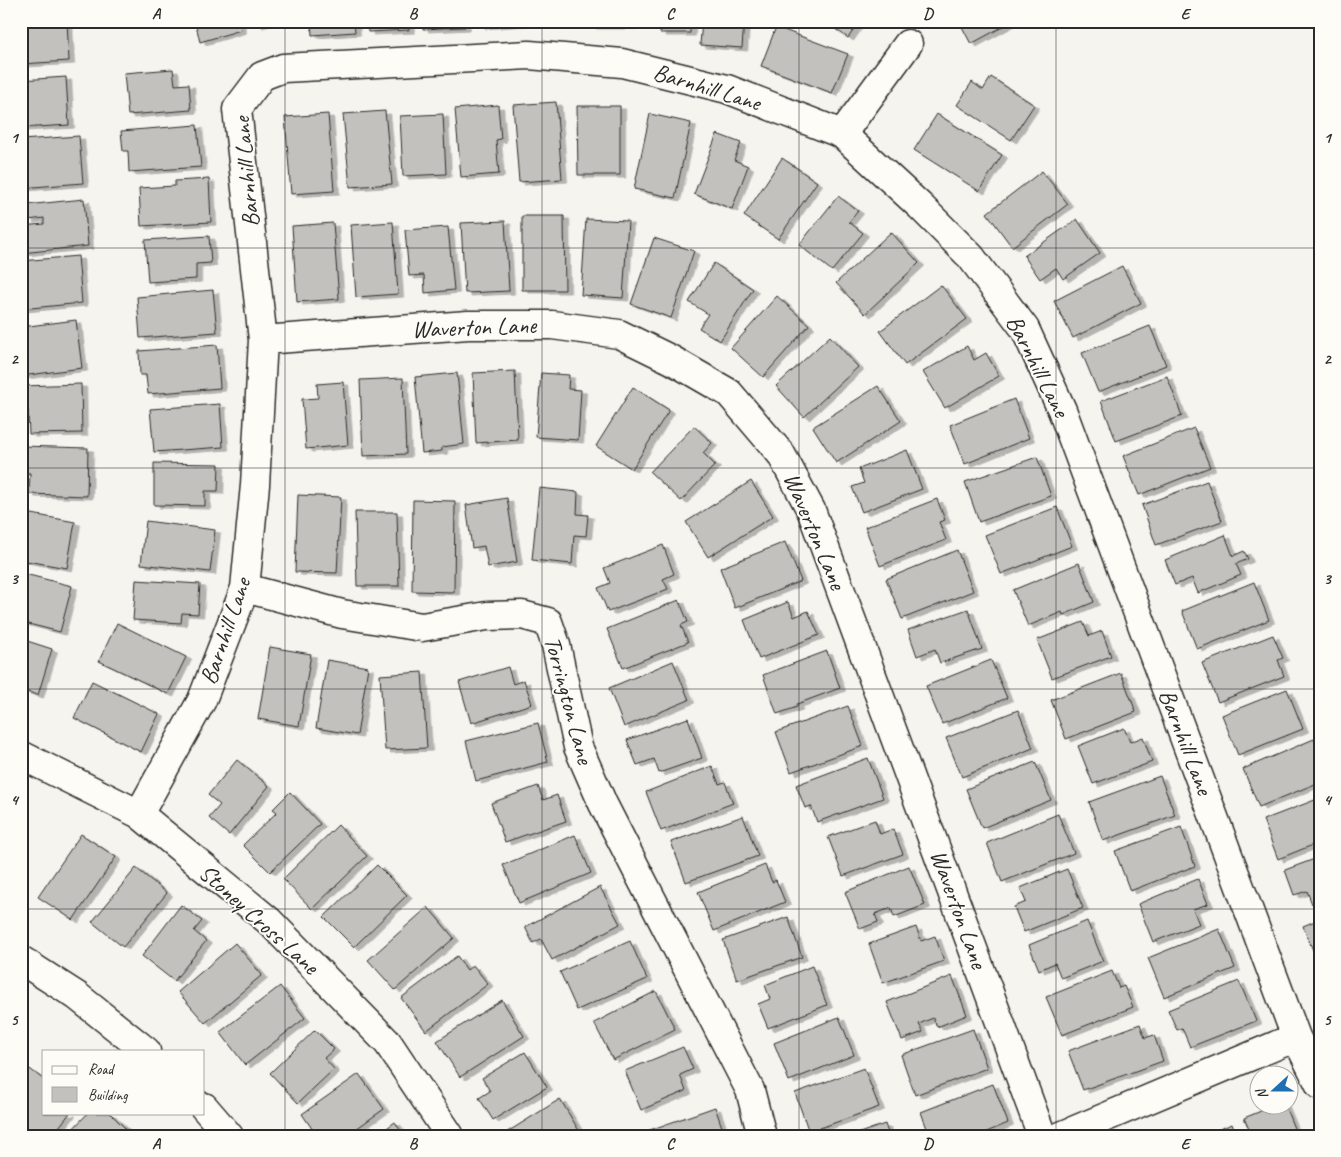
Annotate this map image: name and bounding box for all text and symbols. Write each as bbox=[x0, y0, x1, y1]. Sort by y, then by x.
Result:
text: A bbox=[152, 4, 162, 24]
text: B bbox=[409, 4, 419, 24]
text: C bbox=[666, 4, 676, 24]
text: D bbox=[923, 4, 934, 24]
text: E bbox=[1181, 4, 1192, 24]
street label: Barnhill Lane bbox=[650, 57, 766, 118]
street label: Barnhill Lane bbox=[226, 114, 266, 228]
text: 1 bbox=[10, 128, 19, 148]
text: 1 bbox=[1323, 128, 1332, 148]
street label: Waverton Lane bbox=[412, 310, 539, 344]
street label: Barnhill Lane bbox=[1000, 310, 1077, 424]
text: 2 bbox=[10, 349, 19, 369]
text: 2 bbox=[1323, 349, 1332, 369]
street label: Waverton Lane bbox=[777, 468, 854, 596]
text: 3 bbox=[10, 569, 19, 589]
text: 3 bbox=[1323, 569, 1332, 589]
street label: Barnhill Lane bbox=[193, 572, 258, 688]
street label: Torrington Lane bbox=[538, 633, 601, 769]
street label: Barnhill Lane bbox=[1152, 685, 1221, 801]
text: 4 bbox=[10, 790, 19, 810]
text: 4 bbox=[1323, 790, 1332, 810]
street label: Waverton Lane bbox=[924, 846, 995, 974]
street label: Stoney Cross Lane bbox=[193, 857, 327, 982]
text: 5 bbox=[11, 1010, 20, 1030]
text: 5 bbox=[1324, 1010, 1333, 1030]
legend bbox=[42, 1050, 205, 1114]
text: Road bbox=[88, 1060, 115, 1079]
north arrow bbox=[1248, 1064, 1298, 1114]
text: N bbox=[1252, 1085, 1272, 1102]
text: Building bbox=[88, 1086, 128, 1105]
text: A bbox=[152, 1134, 162, 1154]
text: B bbox=[409, 1134, 419, 1154]
text: C bbox=[666, 1134, 676, 1154]
text: D bbox=[923, 1134, 934, 1154]
text: E bbox=[1181, 1134, 1192, 1154]

